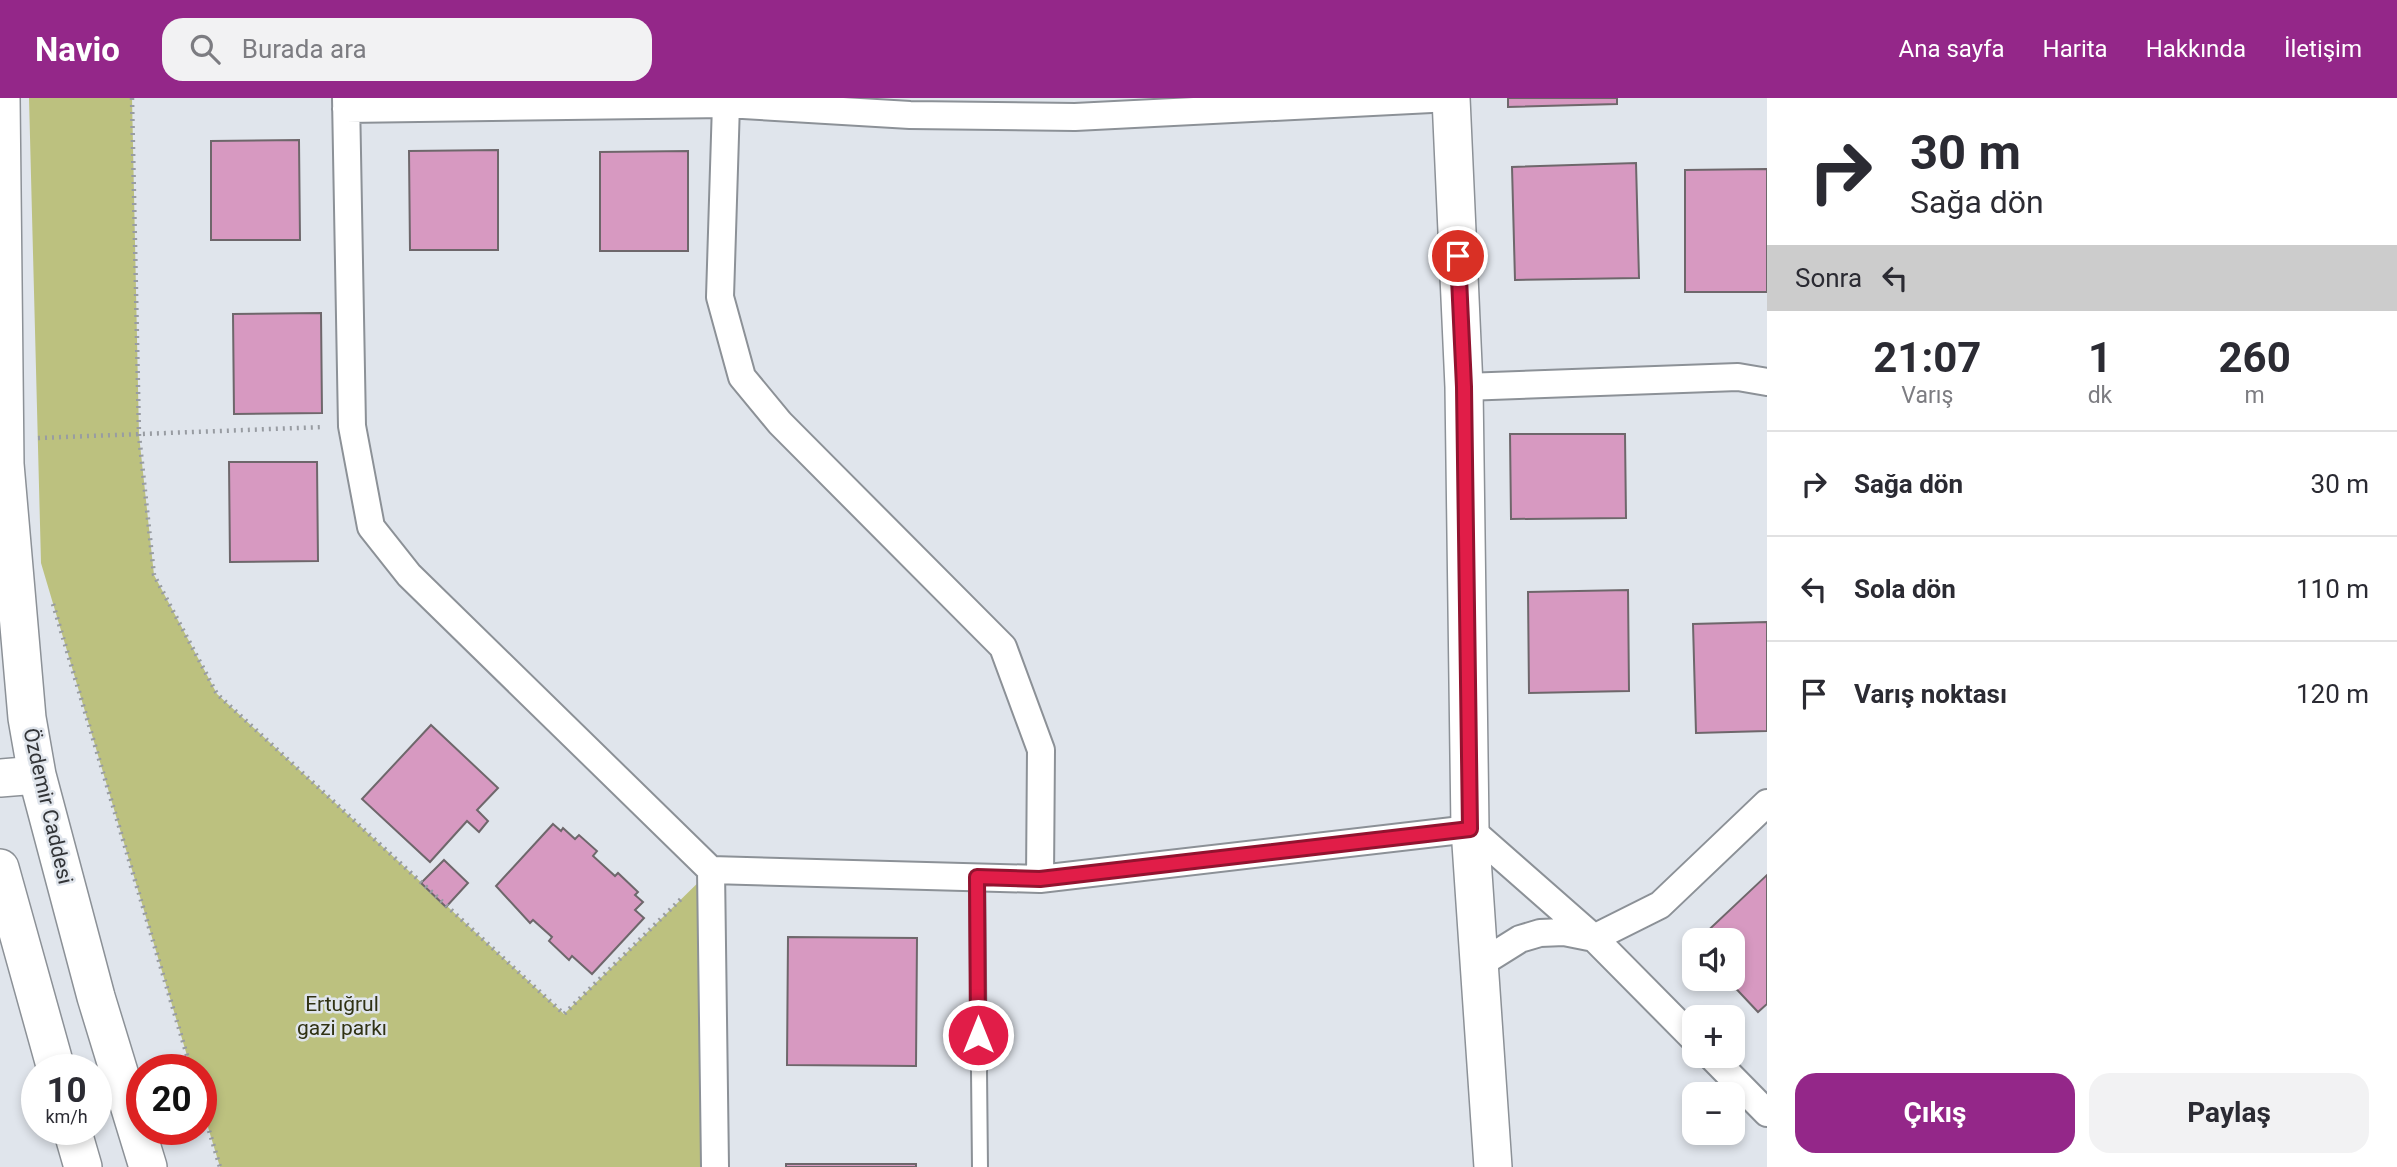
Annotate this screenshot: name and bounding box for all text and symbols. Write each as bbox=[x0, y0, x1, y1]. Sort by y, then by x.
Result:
search box bbox=[162, 18, 652, 81]
text: Navio bbox=[35, 30, 120, 69]
icon: search bbox=[186, 30, 224, 68]
text: Burada ara bbox=[242, 34, 367, 64]
text: Ana sayfa bbox=[1899, 35, 2005, 63]
text: Harita bbox=[2043, 35, 2108, 63]
text: Hakkında bbox=[2146, 35, 2246, 63]
text: İletişim bbox=[2284, 35, 2362, 63]
text: 30 m bbox=[1910, 124, 2021, 181]
icon: right bbox=[1795, 126, 1886, 217]
text: Sağa dön bbox=[1910, 183, 2044, 221]
pin bbox=[1428, 226, 1488, 286]
icon: arrive bbox=[1439, 237, 1477, 275]
icon: left bbox=[1876, 259, 1914, 297]
text: Sonra bbox=[1795, 263, 1862, 293]
text: 21:07 bbox=[1873, 333, 1981, 382]
text: 1 bbox=[2088, 333, 2112, 382]
text: 260 bbox=[2218, 333, 2291, 382]
text: Varış bbox=[1901, 382, 1953, 409]
text: dk bbox=[2088, 382, 2112, 409]
text: m bbox=[2245, 382, 2265, 409]
icon: right bbox=[1795, 465, 1833, 503]
text: Sağa dön bbox=[1854, 469, 1963, 499]
text: 30 m bbox=[2311, 469, 2369, 499]
icon: left bbox=[1795, 570, 1833, 608]
text: Sola dön bbox=[1854, 574, 1956, 604]
text: 110 m bbox=[2296, 574, 2369, 604]
icon: arrive bbox=[1795, 675, 1833, 713]
text: Varış noktası bbox=[1854, 679, 2007, 709]
text: 120 m bbox=[2296, 679, 2369, 709]
street label: Özdemir Caddesi bbox=[18, 726, 78, 886]
map controls bbox=[1682, 928, 1745, 1145]
button: sound bbox=[1682, 928, 1745, 991]
park label: Ertuğrul gazi parkı bbox=[297, 992, 387, 1040]
position arrow bbox=[941, 998, 1015, 1072]
button: + bbox=[1682, 1005, 1745, 1068]
speed limit sign: 20 bbox=[126, 1054, 217, 1145]
text: 10 bbox=[46, 1070, 87, 1111]
button: Çıkış bbox=[1795, 1073, 2075, 1153]
button: Paylaş bbox=[2089, 1073, 2369, 1153]
button: − bbox=[1682, 1082, 1745, 1145]
text: km/h bbox=[45, 1106, 88, 1127]

